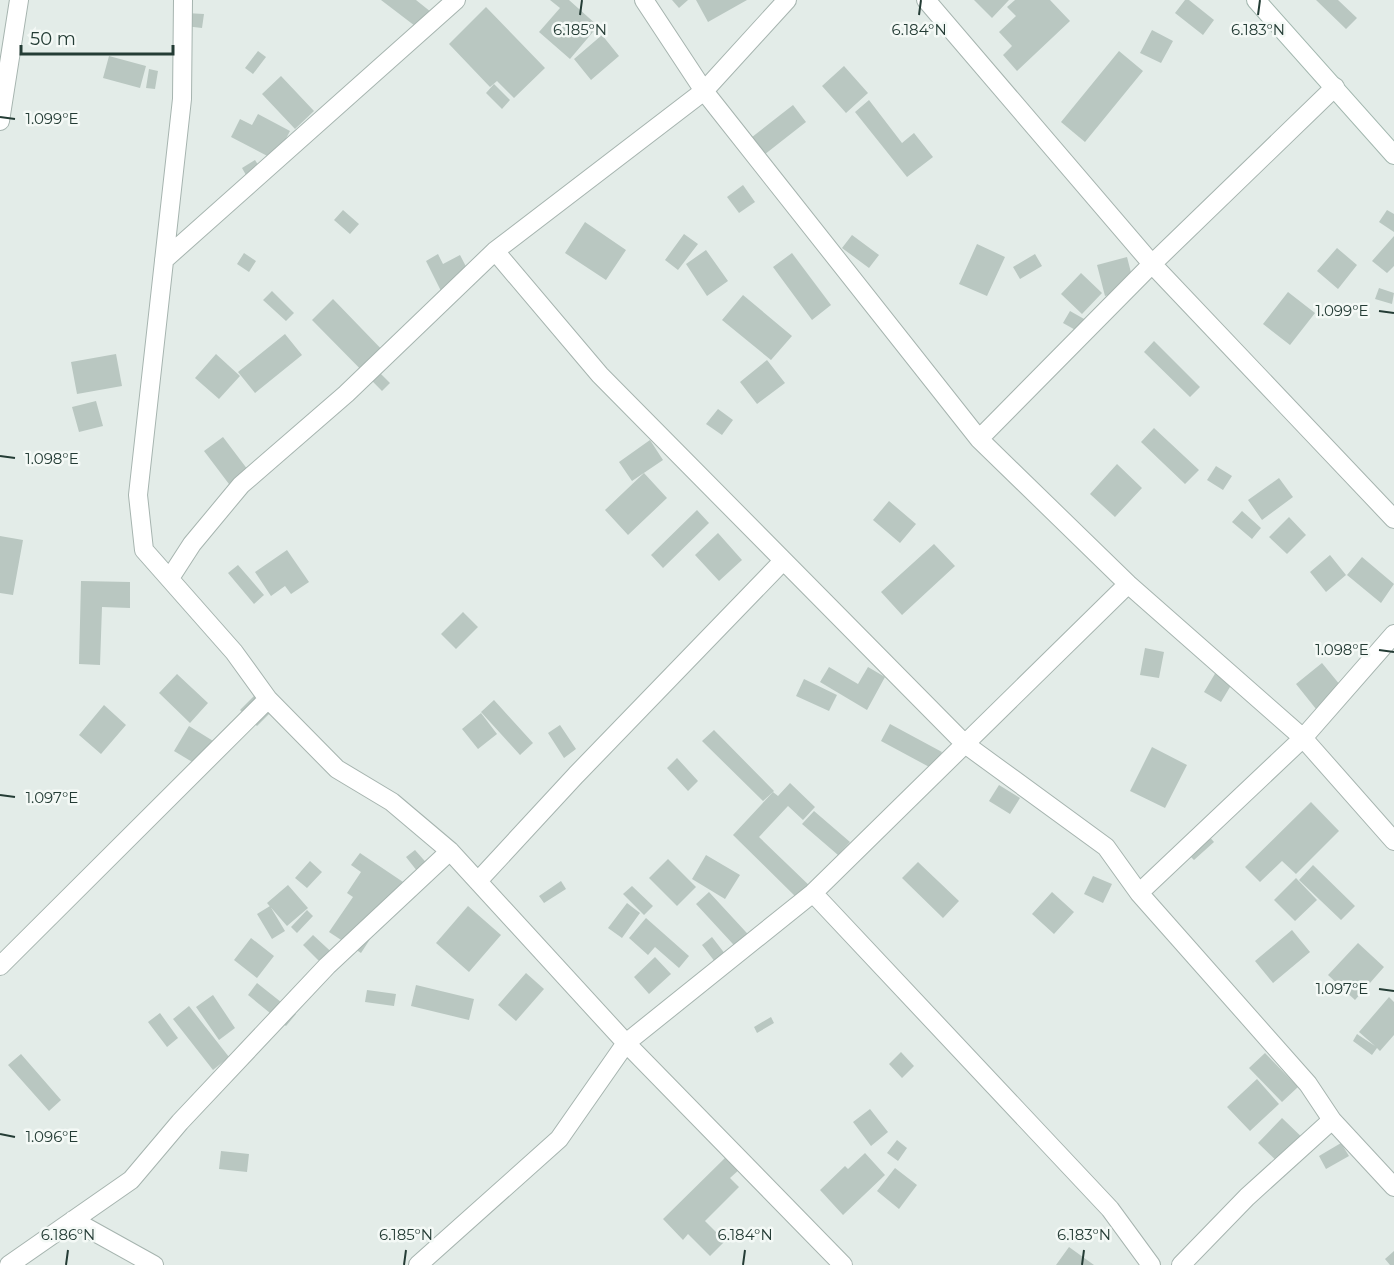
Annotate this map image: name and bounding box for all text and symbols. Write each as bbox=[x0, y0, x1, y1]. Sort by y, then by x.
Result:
scale bar bbox=[21, 18, 172, 56]
text: 6.185°N bbox=[553, 20, 607, 39]
text: 6.184°N bbox=[891, 20, 947, 39]
text: 6.183°N bbox=[1231, 20, 1285, 39]
text: 50 m bbox=[30, 28, 76, 50]
text: 1.099°E bbox=[26, 109, 78, 128]
text: 1.099°E bbox=[1316, 301, 1368, 320]
text: 1.098°E bbox=[25, 449, 79, 468]
text: 1.098°E bbox=[1315, 640, 1369, 659]
text: 1.097°E bbox=[26, 788, 78, 807]
text: 1.097°E bbox=[1316, 979, 1368, 998]
text: 1.096°E bbox=[26, 1127, 78, 1146]
text: 6.186°N bbox=[41, 1225, 95, 1244]
text: 6.185°N bbox=[379, 1225, 433, 1244]
text: 6.184°N bbox=[717, 1225, 773, 1244]
text: 6.183°N bbox=[1057, 1225, 1111, 1244]

